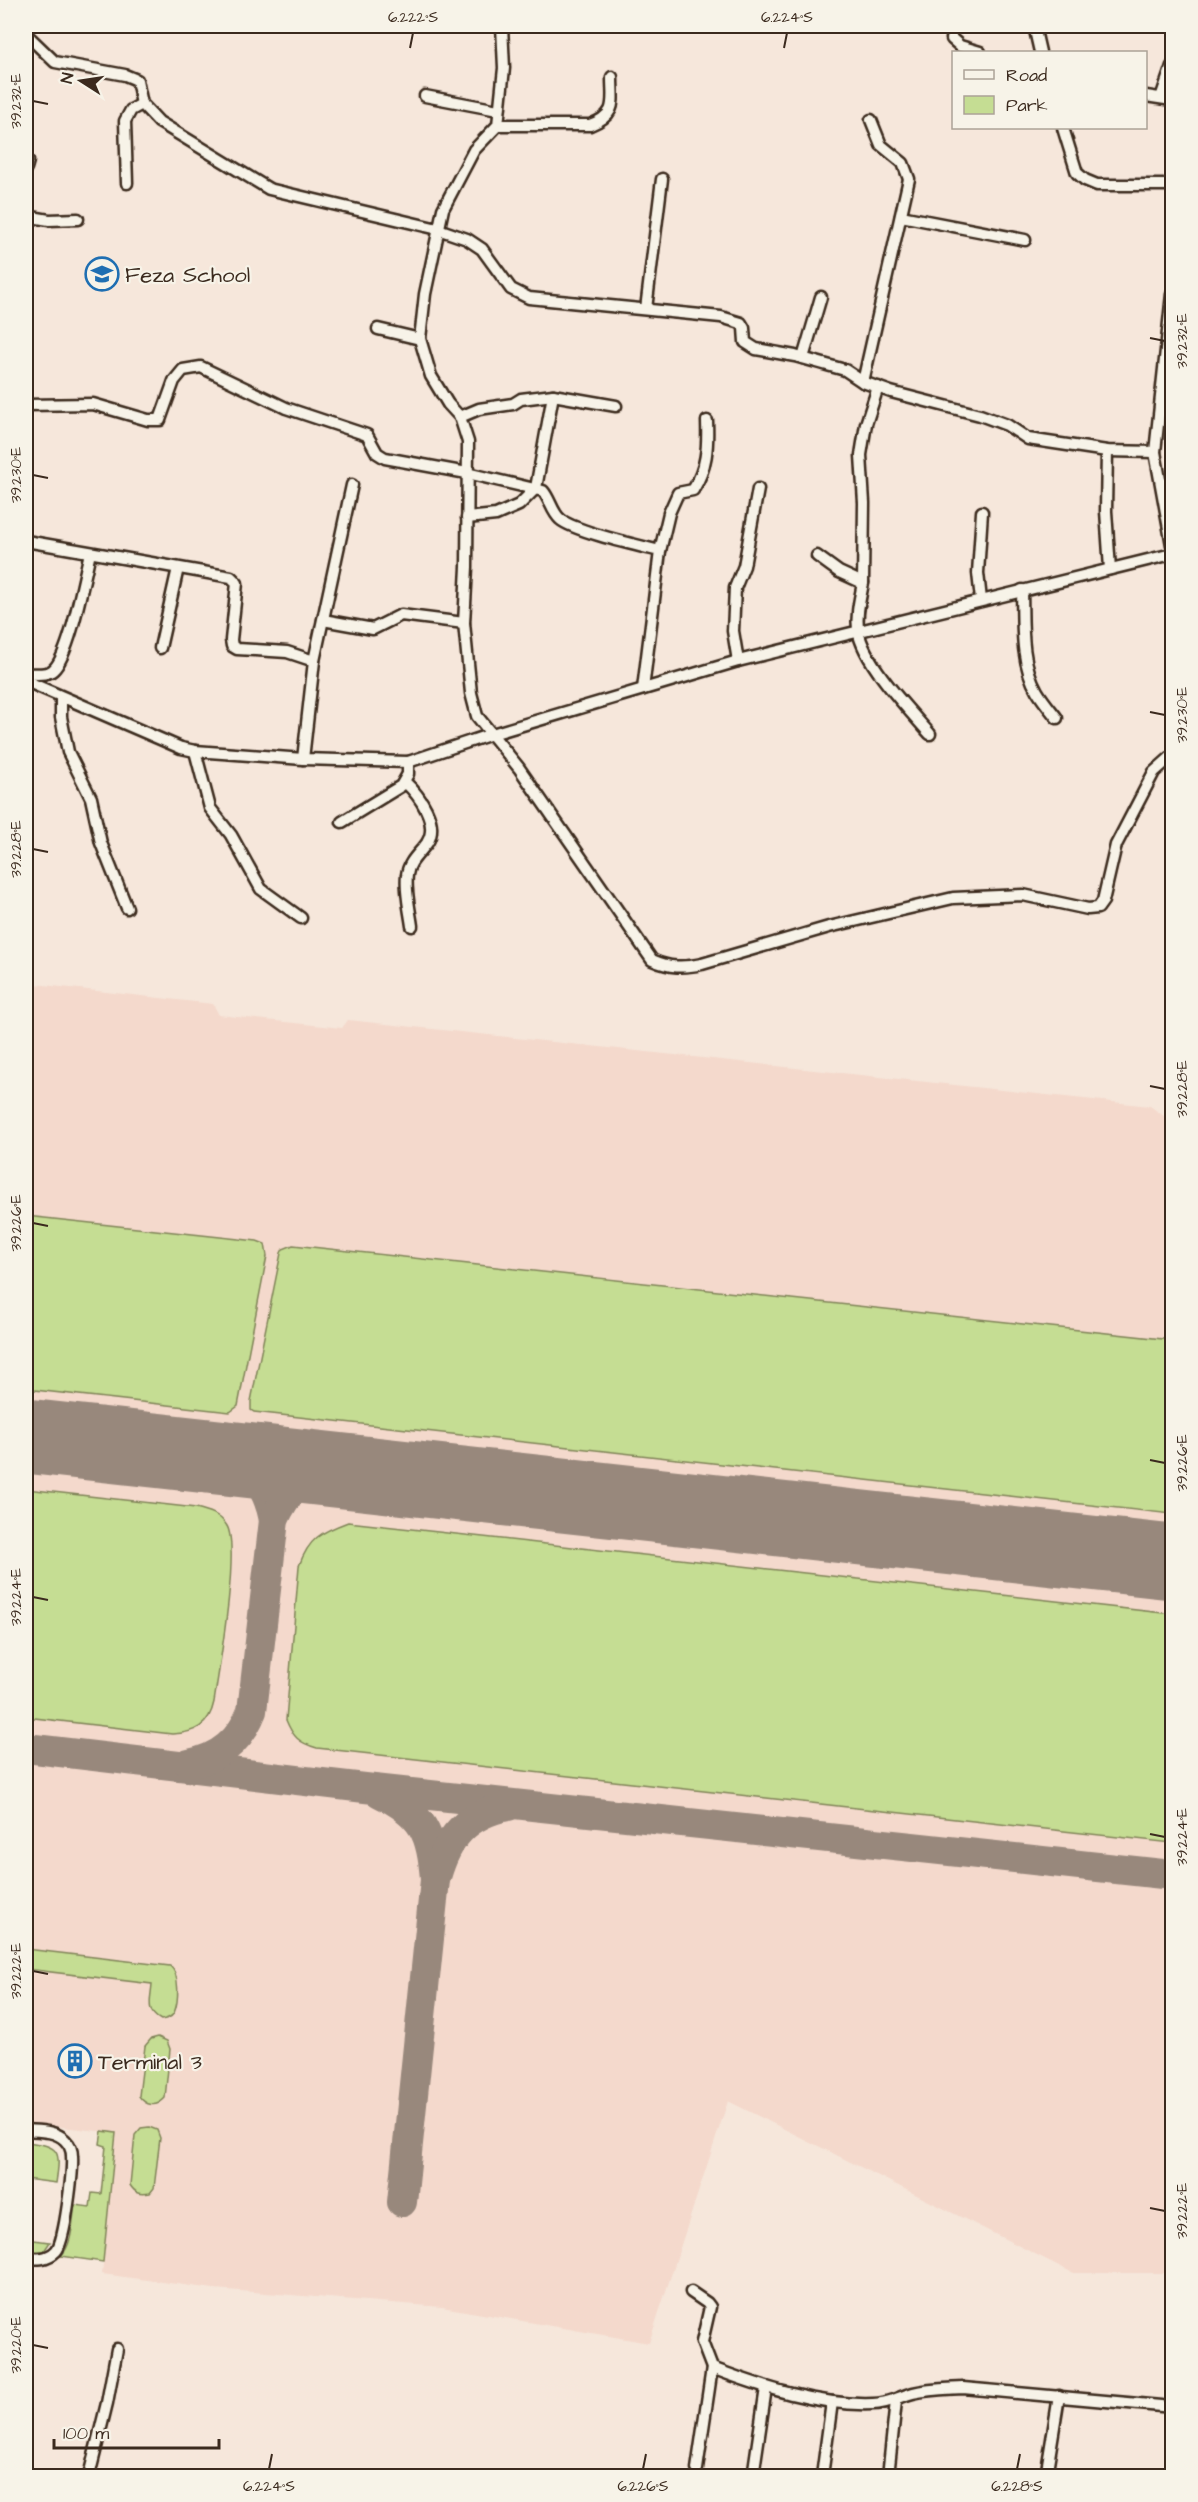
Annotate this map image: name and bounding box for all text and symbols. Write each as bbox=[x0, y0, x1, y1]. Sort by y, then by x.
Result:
text: 6.222°S bbox=[388, 7, 438, 28]
text: 6.224°S bbox=[761, 7, 813, 28]
north arrow bbox=[51, 51, 111, 111]
legend bbox=[952, 51, 1147, 129]
text: Road bbox=[1006, 63, 1047, 88]
text: N bbox=[56, 71, 79, 85]
text: 39.232°E bbox=[6, 73, 27, 129]
text: Park bbox=[1006, 93, 1048, 118]
school or university icon: Feza School bbox=[84, 256, 120, 292]
place label: Feza School bbox=[125, 260, 250, 291]
text: 39.232°E bbox=[1172, 313, 1193, 369]
text: 39.230°E bbox=[6, 447, 27, 503]
text: 39.230°E bbox=[1172, 687, 1193, 743]
text: 39.228°E bbox=[6, 820, 27, 878]
text: 39.228°E bbox=[1172, 1060, 1193, 1118]
text: 39.226°E bbox=[6, 1194, 27, 1252]
text: 39.226°E bbox=[1172, 1434, 1193, 1492]
text: 39.224°E bbox=[6, 1568, 27, 1626]
text: 39.224°E bbox=[1172, 1808, 1193, 1866]
text: 39.222°E bbox=[6, 1943, 27, 1999]
building icon: Terminal 3 bbox=[57, 2043, 93, 2079]
place label: Terminal 3 bbox=[98, 2047, 202, 2078]
text: 39.222°E bbox=[1172, 2183, 1193, 2239]
text: 39.220°E bbox=[6, 2316, 27, 2374]
scale bar bbox=[54, 2412, 219, 2450]
text: 100 m bbox=[63, 2421, 109, 2446]
text: 6.224°S bbox=[243, 2476, 295, 2497]
text: 6.226°S bbox=[617, 2476, 669, 2497]
text: 6.228°S bbox=[991, 2476, 1043, 2497]

